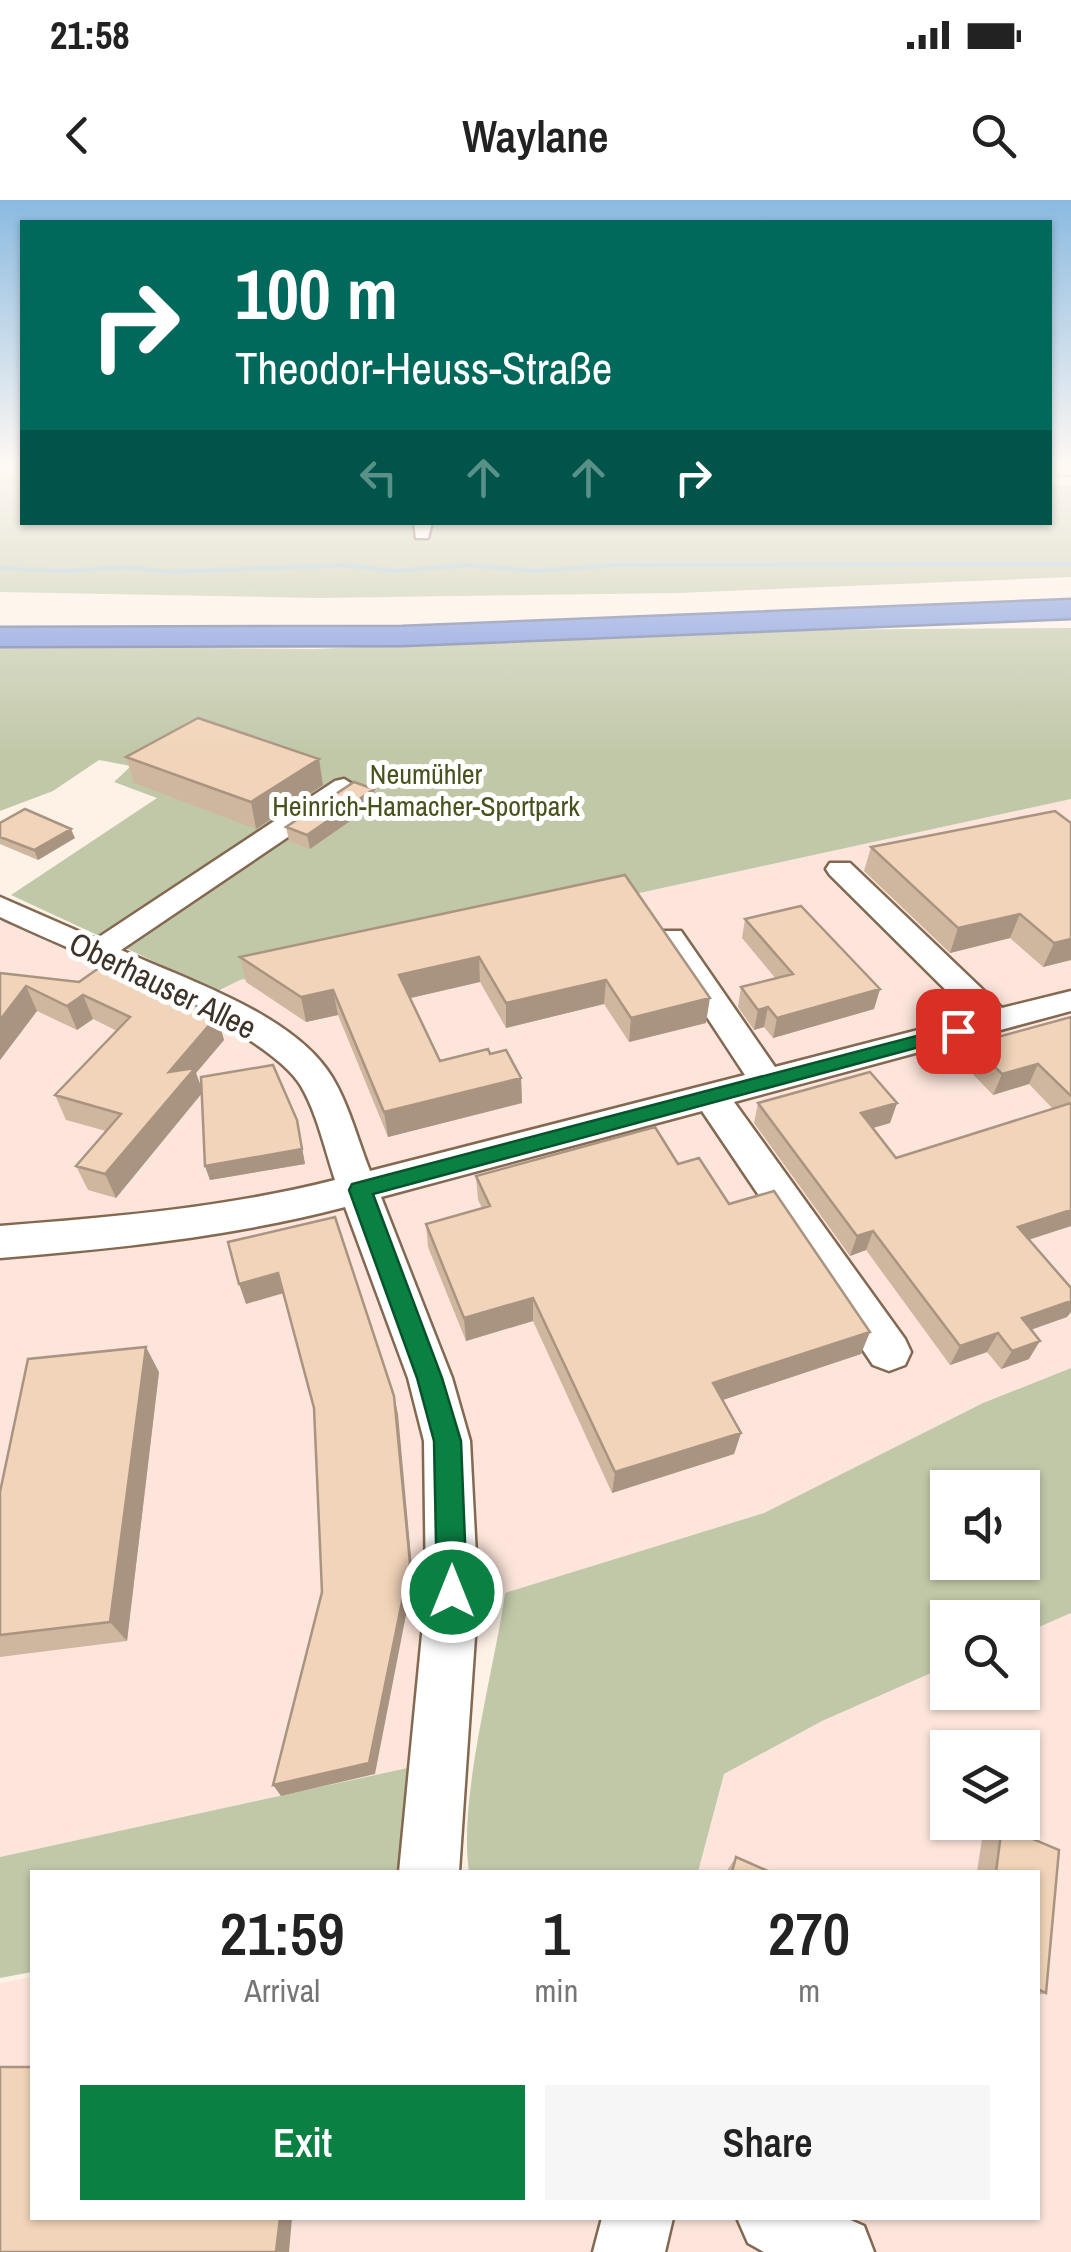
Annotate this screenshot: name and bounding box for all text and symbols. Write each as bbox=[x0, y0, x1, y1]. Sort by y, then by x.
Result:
text: 21:58 bbox=[50, 10, 130, 61]
text: Waylane bbox=[462, 105, 609, 166]
icon: back bbox=[50, 108, 105, 163]
icon: search bbox=[966, 108, 1021, 163]
text: 100 m bbox=[235, 247, 398, 341]
icon: right bbox=[70, 260, 200, 390]
text: Theodor-Heuss-Straße bbox=[235, 337, 612, 398]
icon: left bbox=[351, 450, 406, 505]
icon: ahead bbox=[456, 450, 511, 505]
icon: ahead bbox=[561, 450, 616, 505]
icon: right bbox=[666, 450, 721, 505]
park label: Neumühler Heinrich-Hamacher-Sportpark bbox=[272, 755, 580, 825]
street label: Oberhauser Allee bbox=[62, 921, 264, 1049]
pin bbox=[916, 989, 1001, 1074]
icon: arrive bbox=[931, 1004, 986, 1059]
map controls bbox=[930, 1470, 1040, 1840]
button: sound bbox=[930, 1470, 1040, 1580]
position arrow bbox=[400, 1540, 504, 1644]
button: search bbox=[930, 1600, 1040, 1710]
button: layers bbox=[930, 1730, 1040, 1840]
text: 21:59 bbox=[220, 1893, 345, 1974]
text: 1 bbox=[543, 1893, 570, 1974]
text: 270 bbox=[768, 1893, 850, 1974]
text: Arrival bbox=[244, 1969, 320, 2012]
text: min bbox=[535, 1969, 578, 2012]
text: m bbox=[798, 1969, 820, 2012]
button: Exit bbox=[80, 2085, 525, 2200]
button: Share bbox=[545, 2085, 990, 2200]

